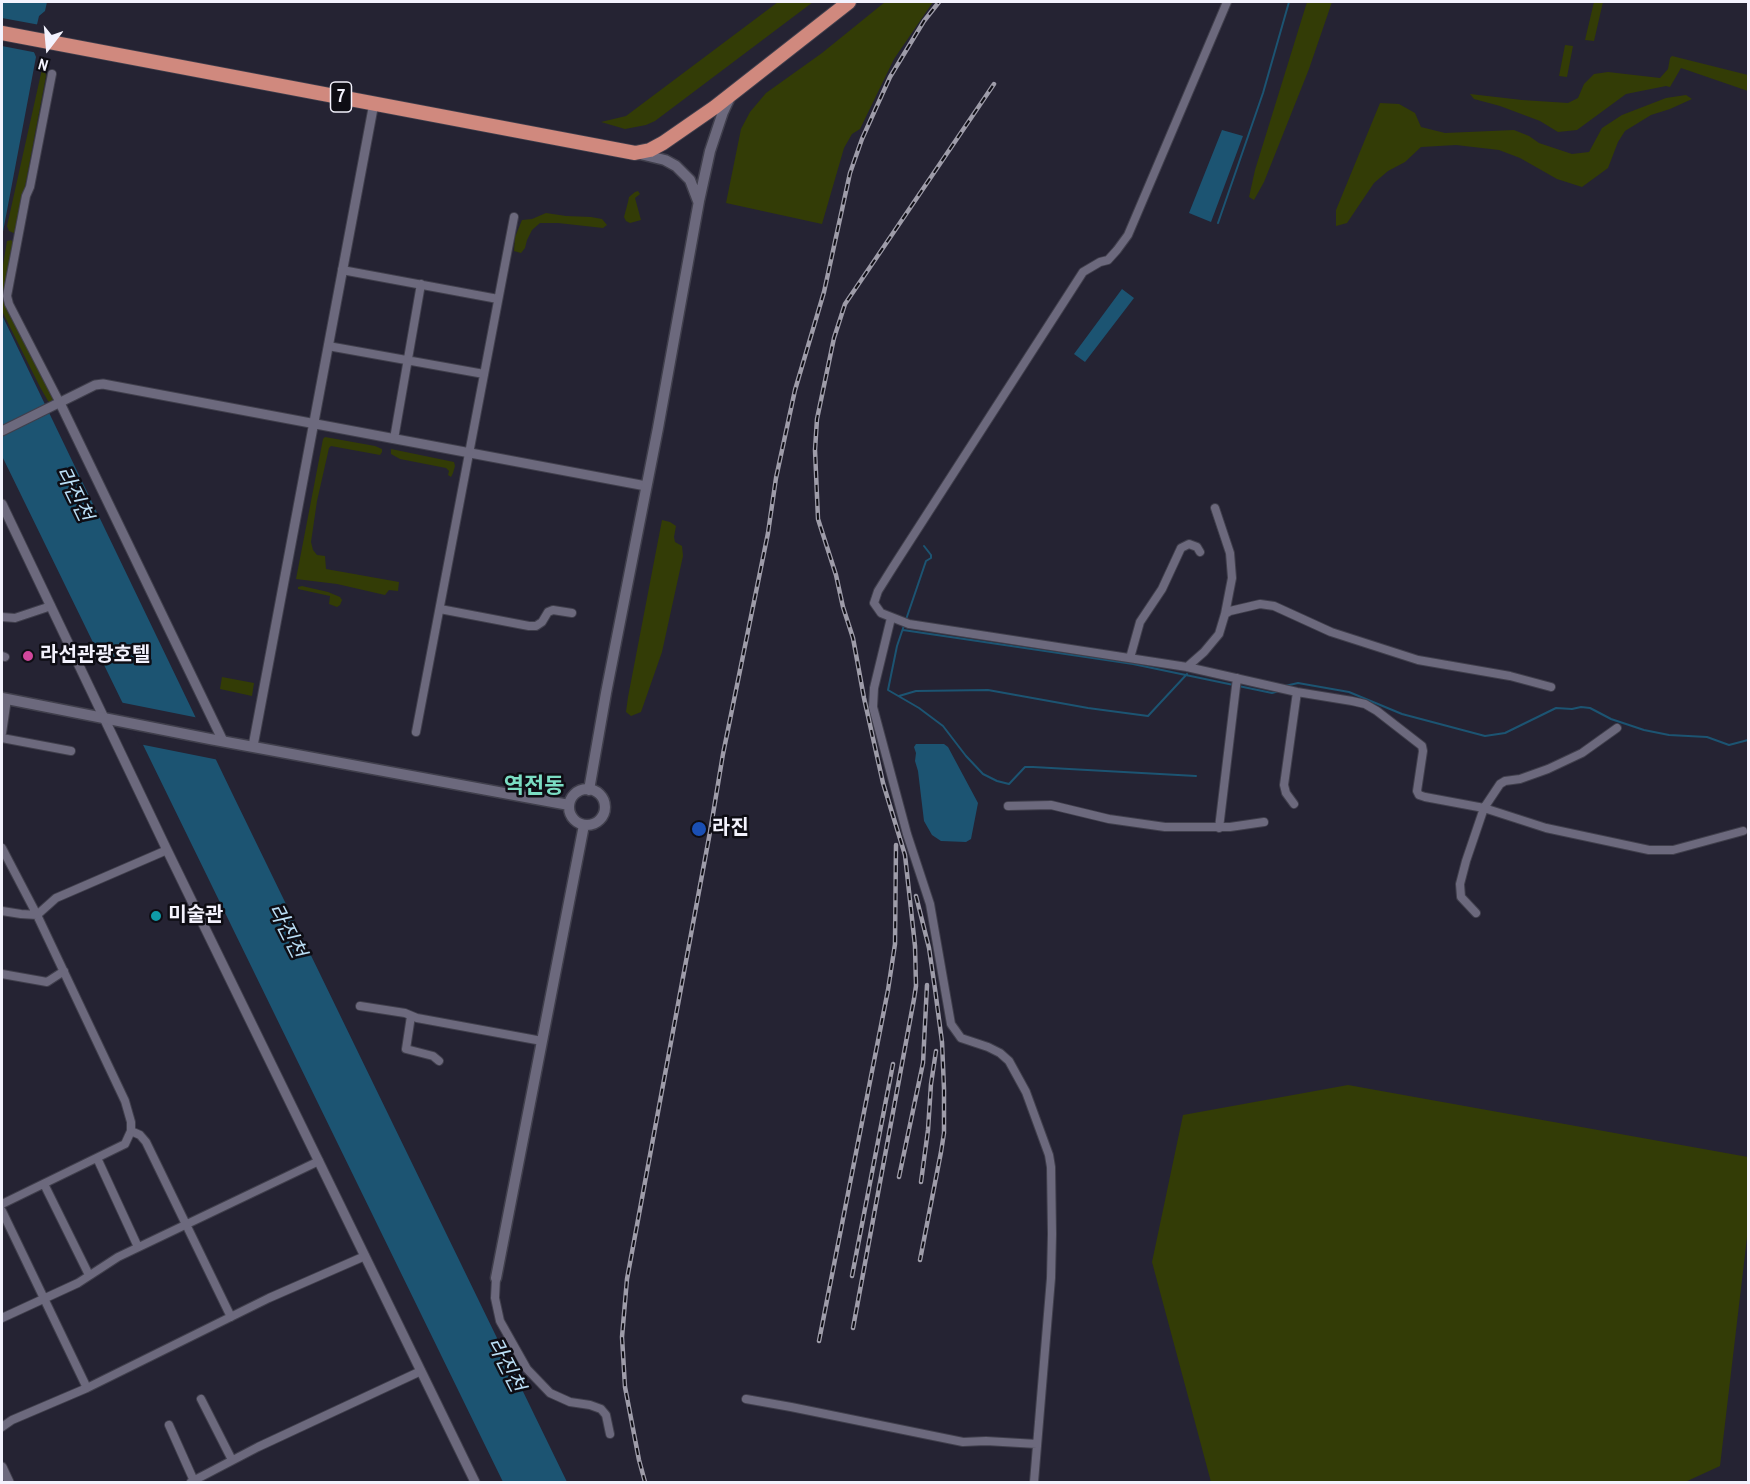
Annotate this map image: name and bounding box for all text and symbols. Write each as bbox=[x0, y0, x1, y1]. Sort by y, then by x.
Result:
north arrow bbox=[18, 18, 78, 78]
text: N bbox=[35, 53, 51, 77]
road number: 7 bbox=[330, 82, 352, 112]
water label: 라진천 bbox=[49, 462, 97, 526]
place label: 라선관광호텔 bbox=[40, 644, 150, 668]
marker: 라선관광호텔 bbox=[21, 649, 35, 663]
district label: 역전동 bbox=[504, 774, 564, 800]
place label: 라진 bbox=[712, 817, 749, 841]
marker: 라진 bbox=[690, 820, 708, 838]
water label: 라진천 bbox=[262, 899, 310, 963]
place label: 미술관 bbox=[168, 904, 223, 928]
marker: 미술관 bbox=[149, 909, 163, 923]
water label: 라진천 bbox=[481, 1333, 529, 1397]

